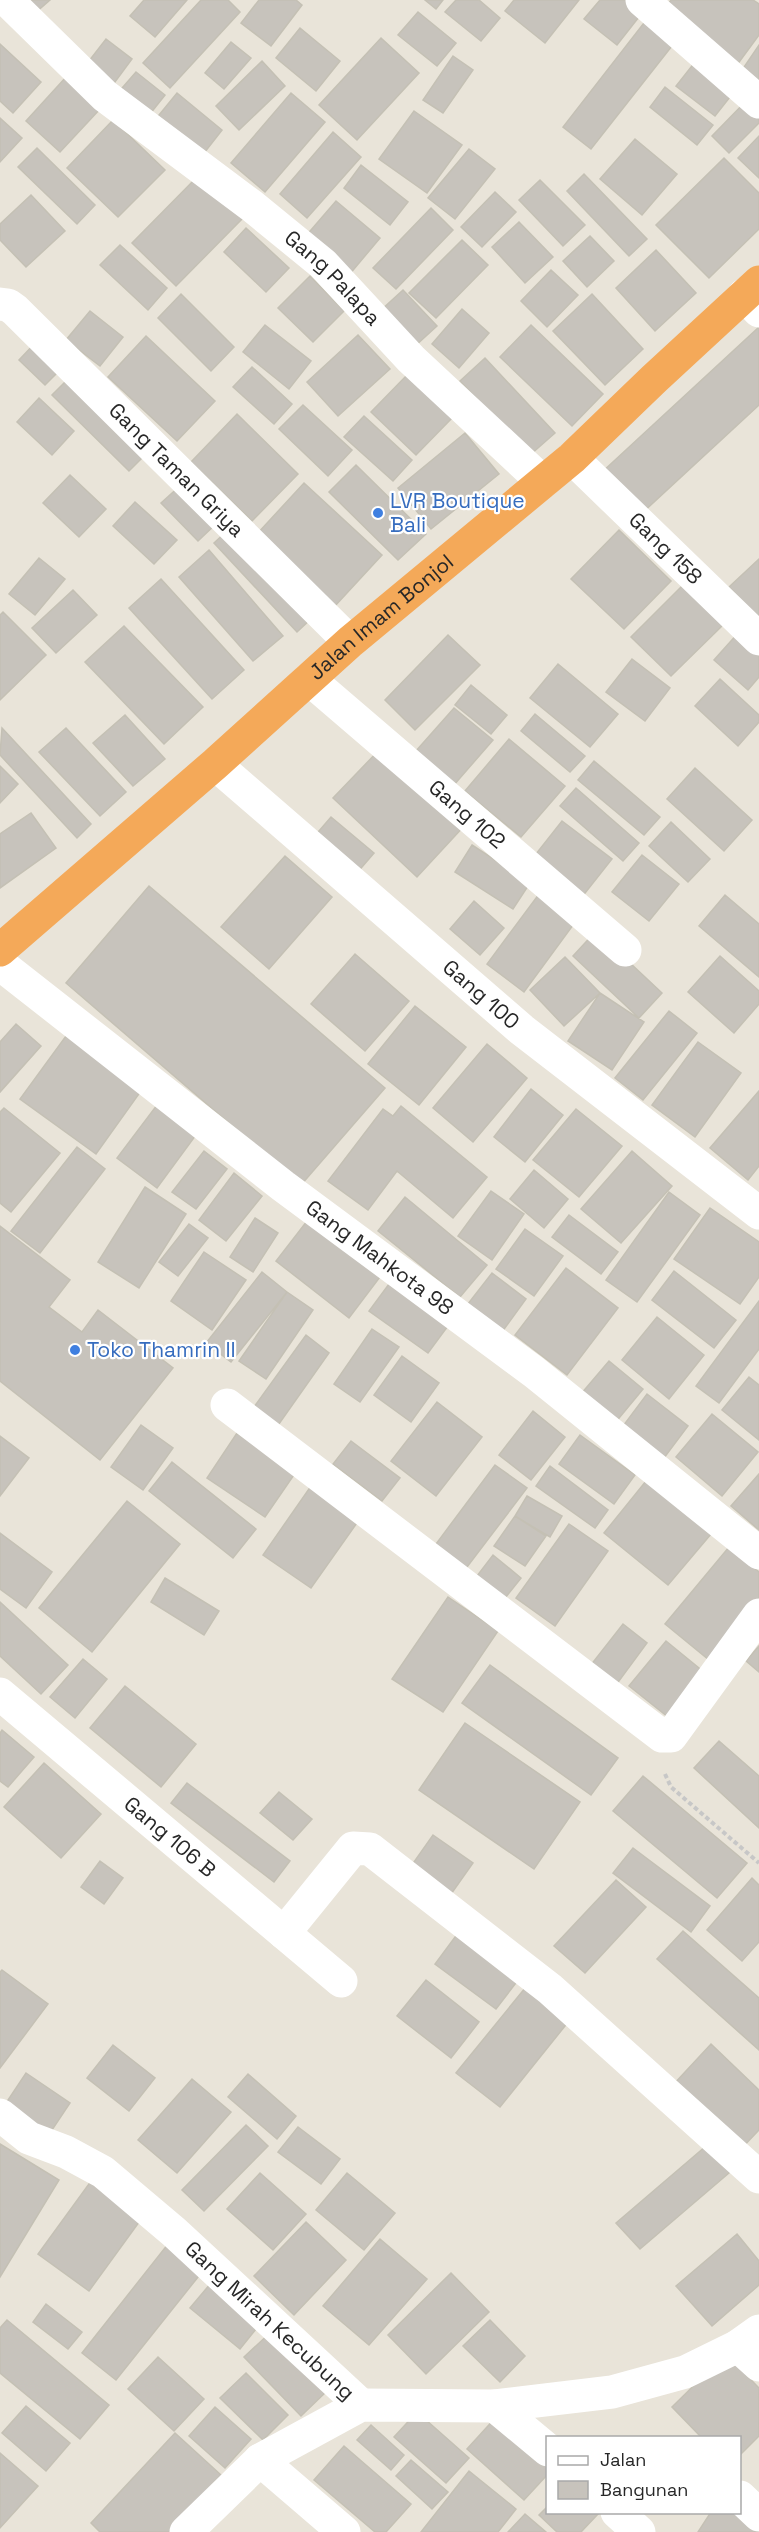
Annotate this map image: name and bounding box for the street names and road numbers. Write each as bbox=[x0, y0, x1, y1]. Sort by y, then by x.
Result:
street label: Gang Palapa bbox=[279, 224, 387, 331]
street label: Gang Taman Griya bbox=[103, 397, 250, 543]
street label: Gang 158 bbox=[623, 506, 708, 590]
street label: Jalan Imam Bonjol bbox=[303, 548, 459, 686]
street label: Gang 102 bbox=[423, 774, 511, 854]
street label: Gang 100 bbox=[437, 953, 526, 1035]
street label: Gang Mahkota 98 bbox=[301, 1194, 459, 1321]
street label: Gang 106 B bbox=[119, 1790, 222, 1883]
street label: Gang Mirah Kecubung bbox=[179, 2235, 361, 2405]

